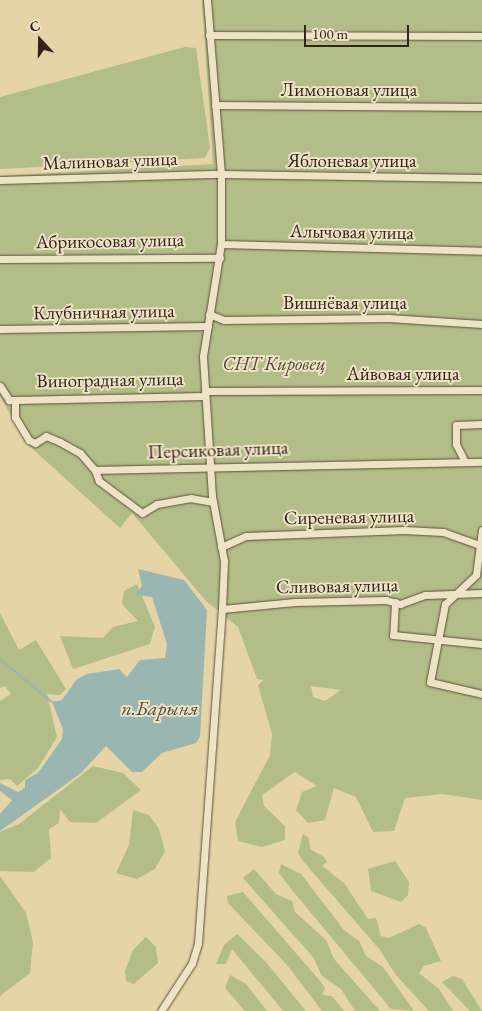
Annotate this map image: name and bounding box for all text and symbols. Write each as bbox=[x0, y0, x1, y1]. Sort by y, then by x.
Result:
north arrow bbox=[15, 15, 65, 65]
scale bar bbox=[307, 15, 412, 47]
text: С bbox=[27, 16, 42, 36]
text: 100 m bbox=[312, 24, 348, 43]
street label: Лимоновая улица bbox=[281, 79, 417, 101]
street label: Малиновая улица bbox=[42, 147, 178, 175]
street label: Яблоневая улица bbox=[287, 150, 417, 172]
street label: Алычовая улица bbox=[290, 220, 414, 244]
street label: Абрикосовая улица bbox=[35, 228, 185, 254]
street label: Вишнёвая улица bbox=[283, 292, 407, 314]
street label: Клубничная улица bbox=[33, 299, 175, 325]
park label: СНТ Кировец bbox=[222, 353, 326, 375]
street label: Айвовая улица bbox=[347, 363, 459, 385]
street label: Виноградная улица bbox=[36, 367, 184, 393]
street label: Персиковая улица bbox=[147, 436, 289, 464]
street label: Сиреневая улица bbox=[284, 504, 414, 530]
street label: Сливовая улица bbox=[276, 574, 398, 598]
water label: п.Барыня bbox=[121, 696, 199, 720]

